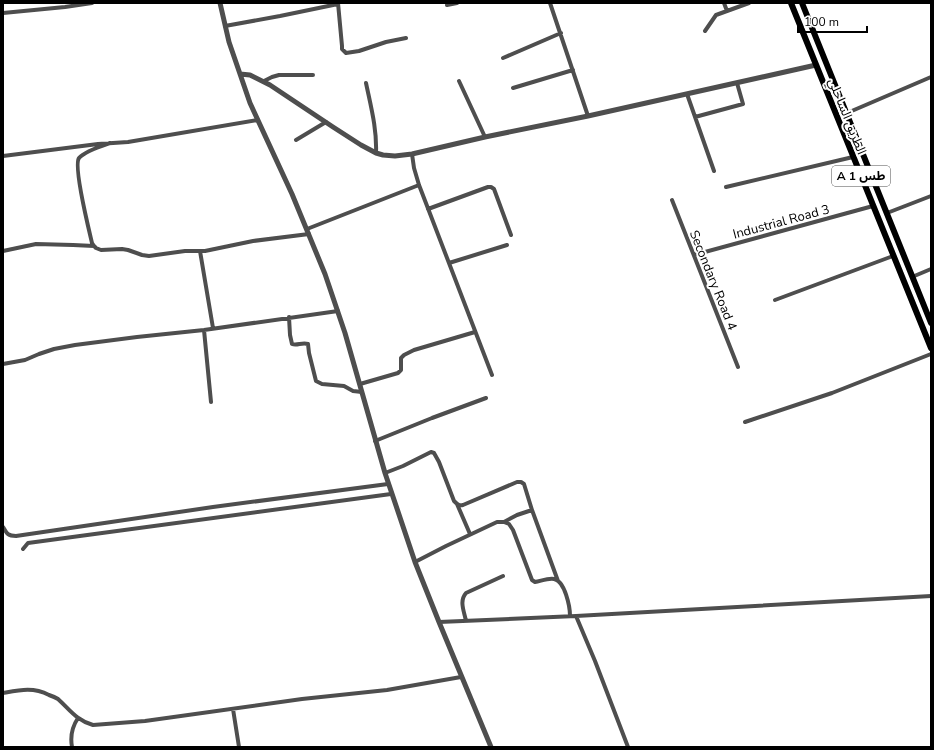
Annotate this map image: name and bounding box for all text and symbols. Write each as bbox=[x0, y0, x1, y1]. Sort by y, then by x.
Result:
scale bar bbox=[798, 8, 867, 34]
text: 100 m bbox=[804, 14, 839, 30]
street label: الطريق الساحلي bbox=[823, 76, 871, 158]
road number: A 1 طس bbox=[832, 166, 890, 186]
street label: Industrial Road 3 bbox=[731, 200, 832, 244]
street label: Secondary Road 4 bbox=[685, 228, 741, 333]

